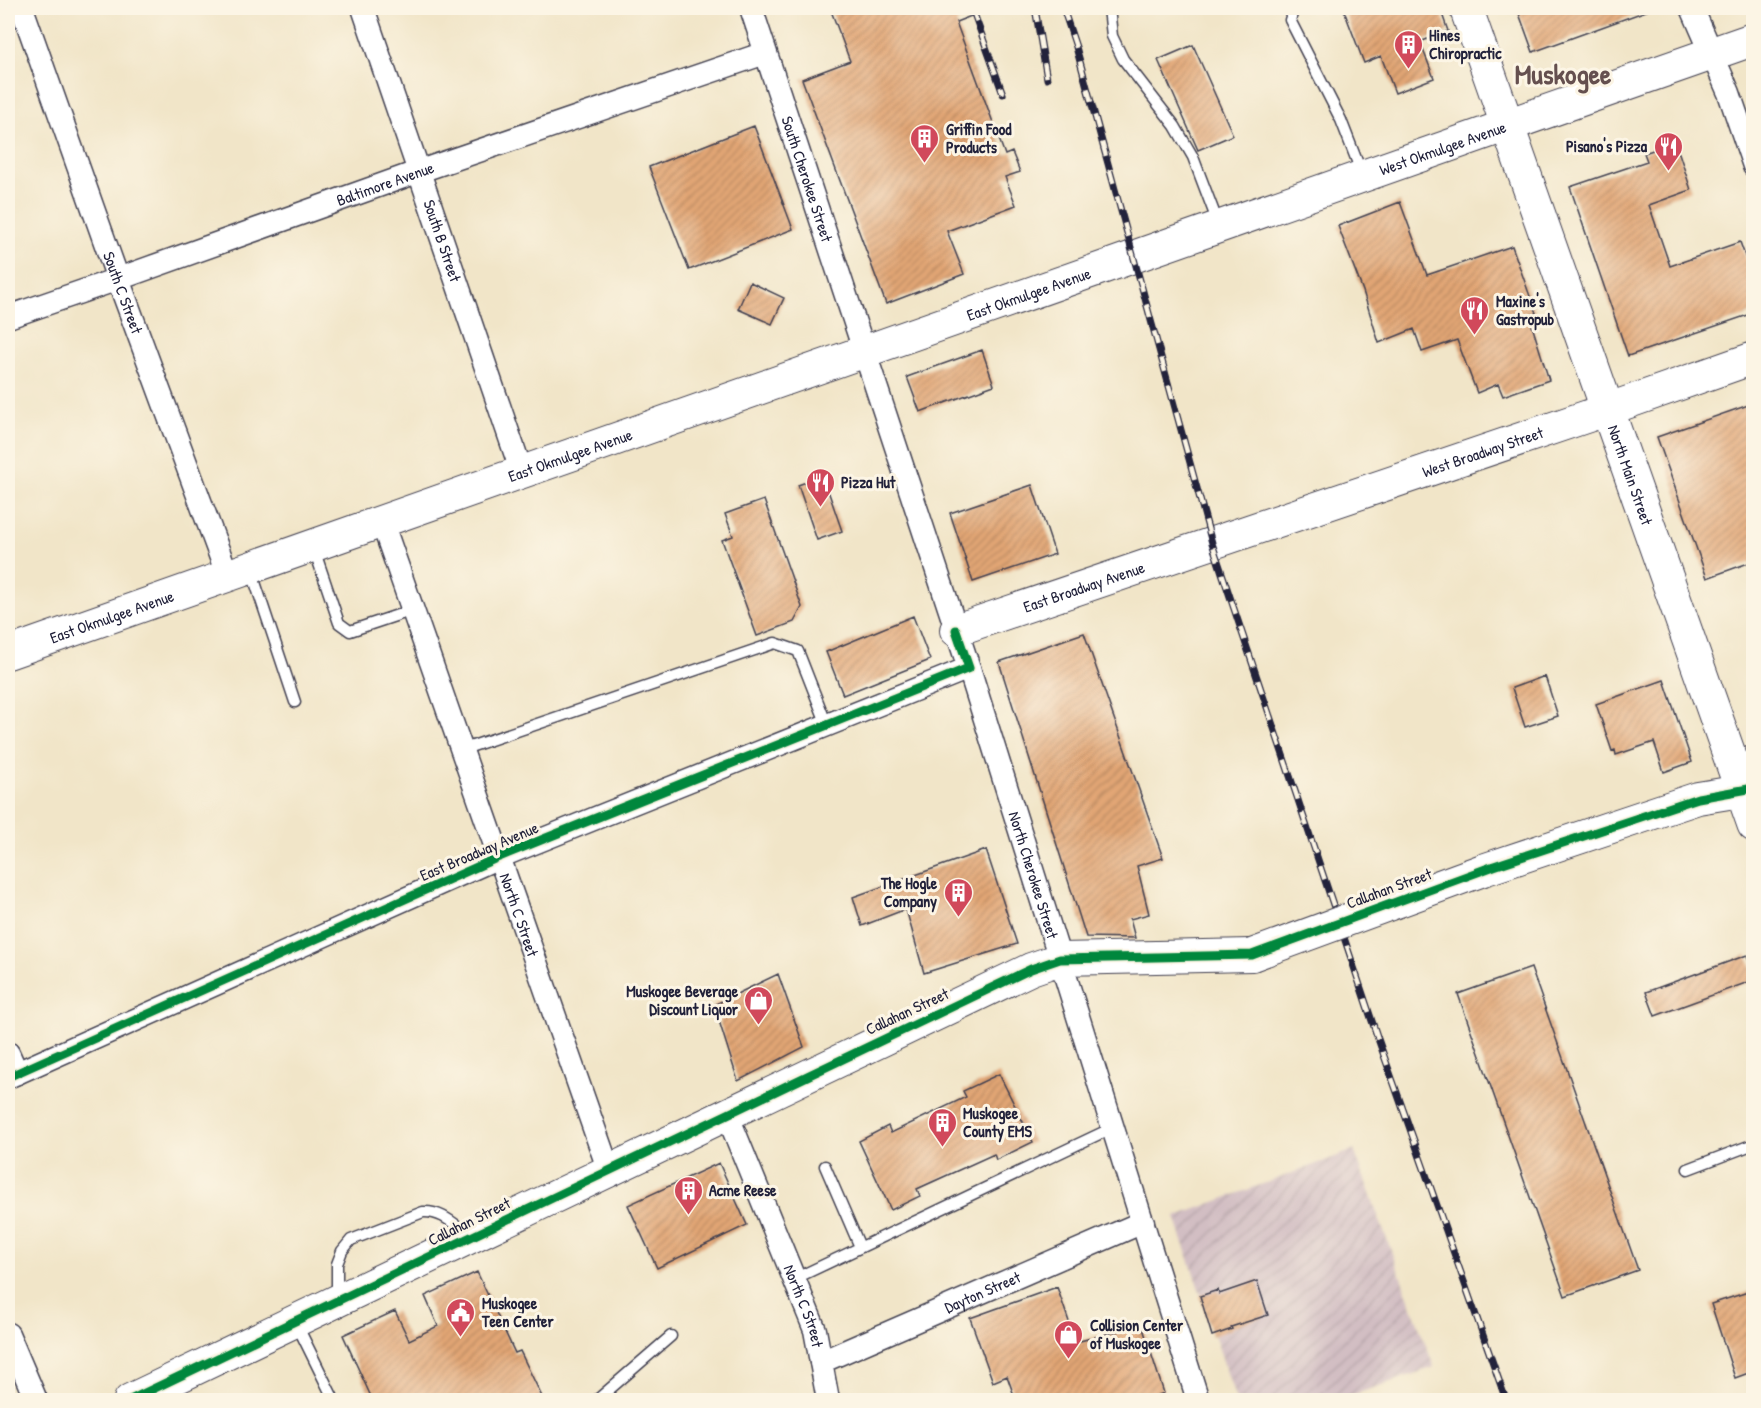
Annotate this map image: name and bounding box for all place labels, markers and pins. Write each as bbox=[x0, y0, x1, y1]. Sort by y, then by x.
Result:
place label: Hines Chiropractic bbox=[1429, 24, 1502, 65]
building icon: Hines Chiropractic bbox=[1392, 28, 1424, 70]
place label: Griffin Food Products bbox=[946, 118, 1012, 158]
building icon: Griffin Food Products bbox=[909, 122, 941, 164]
restaurant icon: Pisano's Pizza bbox=[1652, 130, 1684, 172]
place label: Pisano's Pizza bbox=[1566, 135, 1648, 157]
place label: Maxine's Gastropub bbox=[1496, 290, 1554, 331]
restaurant icon: Maxine's Gastropub bbox=[1459, 294, 1491, 336]
restaurant icon: Pizza Hut bbox=[804, 466, 836, 508]
place label: Pizza Hut bbox=[841, 471, 896, 493]
place label: The Hogle Company bbox=[880, 872, 938, 913]
building icon: The Hogle Company bbox=[942, 876, 974, 918]
place label: Muskogee Beverage Discount Liquor bbox=[626, 980, 739, 1021]
shop icon: Muskogee Beverage Discount Liquor bbox=[743, 984, 775, 1026]
place label: Muskogee County EMS bbox=[963, 1102, 1032, 1143]
building icon: Muskogee County EMS bbox=[926, 1106, 958, 1148]
building icon: Acme Reese bbox=[672, 1174, 704, 1216]
place label: Acme Reese bbox=[709, 1179, 777, 1201]
place label: Muskogee Teen Center bbox=[481, 1292, 554, 1332]
public building icon: Muskogee Teen Center bbox=[445, 1296, 477, 1338]
place label: Collision Center of Muskogee bbox=[1090, 1314, 1184, 1355]
shop icon: Collision Center of Muskogee bbox=[1053, 1318, 1085, 1360]

